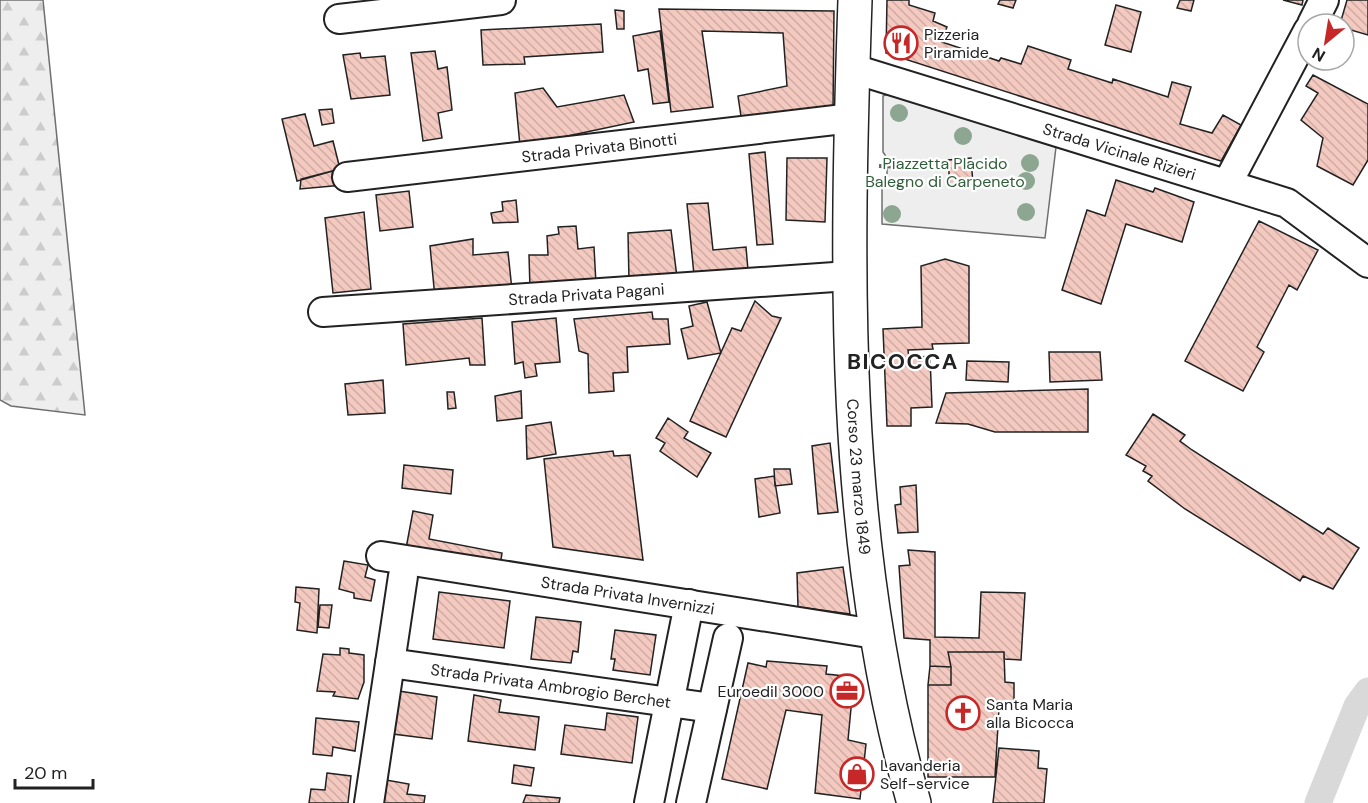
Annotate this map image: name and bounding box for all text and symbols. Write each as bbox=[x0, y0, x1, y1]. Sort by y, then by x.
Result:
north arrow bbox=[1296, 12, 1356, 72]
place label: Pizzeria Piramide bbox=[924, 24, 989, 63]
restaurant icon: Pizzeria Piramide bbox=[883, 25, 919, 61]
text: N bbox=[1308, 43, 1329, 67]
street label: Strada Vicinale Rizieri bbox=[1041, 118, 1199, 185]
street label: Strada Privata Binotti bbox=[520, 128, 678, 167]
park label: Piazzetta Placido Balegno di Carpeneto bbox=[865, 153, 1025, 192]
street label: Strada Privata Pagani bbox=[508, 278, 665, 310]
district label: BICOCCA bbox=[847, 347, 959, 376]
street label: Corso 23 marzo 1849 bbox=[843, 398, 876, 556]
street label: Strada Privata Invernizzi bbox=[540, 571, 716, 619]
street label: Strada Privata Ambrogio Berchet bbox=[429, 658, 672, 713]
office icon: Euroedil 3000 bbox=[829, 673, 865, 709]
place label: Euroedil 3000 bbox=[718, 681, 824, 702]
place label: Santa Maria alla Bicocca bbox=[986, 694, 1074, 733]
church icon: Santa Maria alla Bicocca bbox=[945, 695, 981, 731]
scale bar bbox=[15, 752, 93, 790]
place label: Lavanderia Self-service bbox=[880, 755, 970, 794]
shop icon: Lavanderia Self-service bbox=[839, 756, 875, 792]
text: 20 m bbox=[24, 761, 67, 785]

